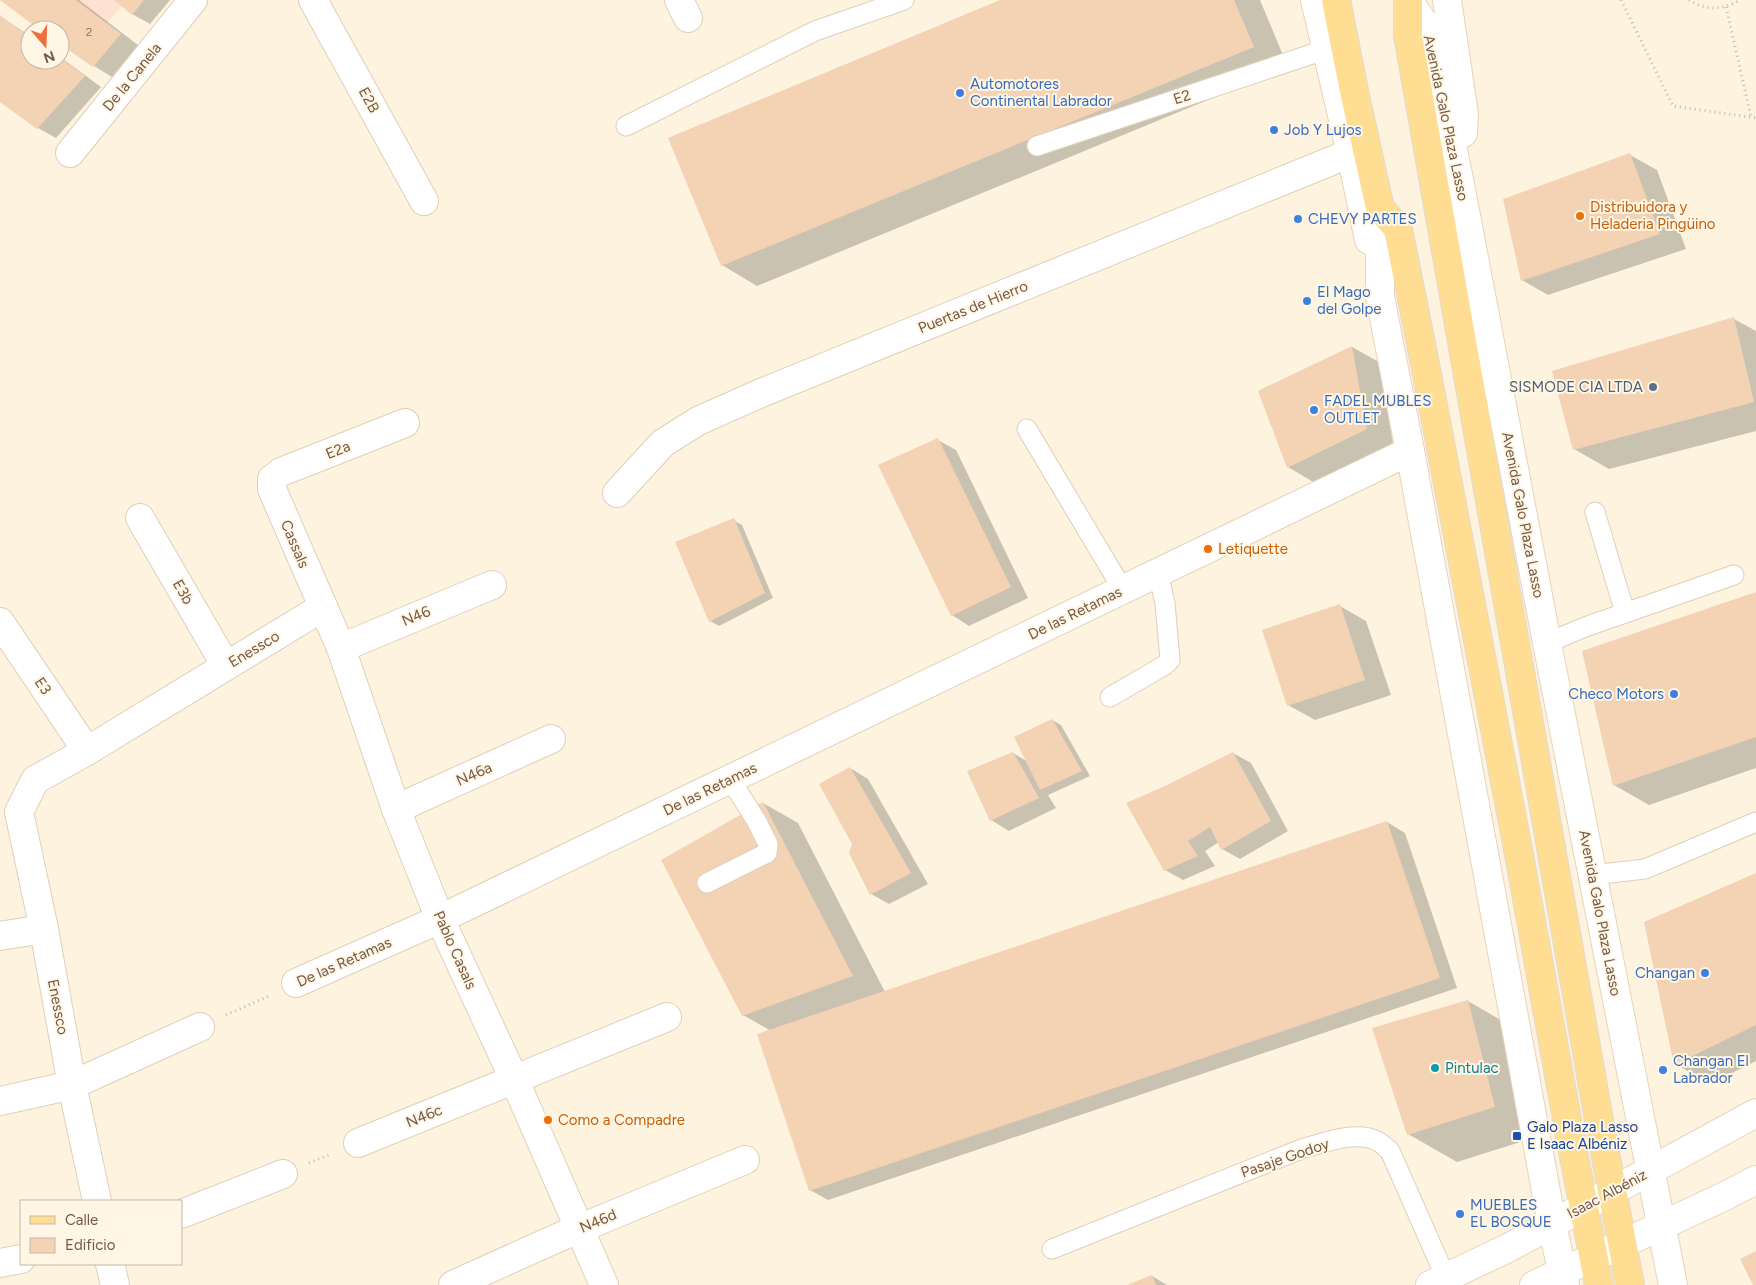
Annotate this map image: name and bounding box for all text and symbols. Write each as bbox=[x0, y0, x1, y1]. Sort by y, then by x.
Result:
north arrow bbox=[20, 20, 70, 70]
house number: 2 bbox=[86, 25, 92, 39]
street label: Avenida Galo Plaza Lasso bbox=[1420, 33, 1472, 203]
street label: De la Canela bbox=[99, 39, 165, 115]
text: N bbox=[41, 47, 57, 67]
place label: Automotores Continental Labrador bbox=[970, 75, 1112, 110]
street label: E2B bbox=[355, 84, 383, 116]
street label: E2 bbox=[1171, 86, 1193, 108]
marker: Automotores Continental Labrador bbox=[954, 87, 966, 99]
place label: Job Y Lujos bbox=[1284, 121, 1362, 139]
marker: Job Y Lujos bbox=[1268, 124, 1280, 136]
place label: Distribuidora y Heladeria Pingüino bbox=[1590, 198, 1716, 233]
place label: CHEVY PARTES bbox=[1308, 210, 1417, 228]
marker: Distribuidora y Heladeria Pingüino bbox=[1574, 210, 1586, 222]
marker: CHEVY PARTES bbox=[1292, 213, 1304, 225]
street label: Puertas de Hierro bbox=[916, 277, 1031, 337]
place label: El Mago del Golpe bbox=[1317, 283, 1381, 318]
marker: El Mago del Golpe bbox=[1301, 295, 1313, 307]
place label: SISMODE CIA LTDA bbox=[1509, 378, 1643, 396]
marker: SISMODE CIA LTDA bbox=[1647, 381, 1659, 393]
place label: FADEL MUBLES OUTLET bbox=[1324, 392, 1431, 427]
marker: FADEL MUBLES OUTLET bbox=[1308, 404, 1320, 416]
street label: Avenida Galo Plaza Lasso bbox=[1498, 430, 1548, 600]
street label: E2a bbox=[323, 437, 353, 463]
street label: Cassals bbox=[277, 517, 313, 571]
place label: Letiquette bbox=[1218, 540, 1288, 558]
marker: Letiquette bbox=[1202, 543, 1214, 555]
street label: E3b bbox=[169, 576, 197, 608]
street label: De las Retamas bbox=[1025, 583, 1125, 643]
street label: N46 bbox=[399, 602, 434, 630]
street label: Enessco bbox=[225, 627, 283, 671]
street label: E3 bbox=[31, 674, 55, 698]
place label: Checo Motors bbox=[1568, 685, 1664, 703]
marker: Checo Motors bbox=[1668, 688, 1680, 700]
street label: N46a bbox=[453, 758, 495, 790]
street label: De las Retamas bbox=[660, 759, 760, 819]
street label: Avenida Galo Plaza Lasso bbox=[1575, 828, 1625, 998]
street label: Pablo Casals bbox=[430, 908, 480, 992]
street label: De las Retamas bbox=[294, 933, 394, 991]
place label: Changan bbox=[1635, 964, 1695, 982]
marker: Changan bbox=[1699, 967, 1711, 979]
street label: Enessco bbox=[44, 978, 72, 1037]
place label: Changan El Labrador bbox=[1673, 1052, 1749, 1087]
place label: Pintulac bbox=[1445, 1059, 1499, 1077]
marker: Pintulac bbox=[1429, 1062, 1441, 1074]
marker: Changan El Labrador bbox=[1657, 1064, 1669, 1076]
street label: N46c bbox=[403, 1101, 445, 1131]
place label: Como a Compadre bbox=[558, 1111, 685, 1129]
marker: Como a Compadre bbox=[542, 1114, 554, 1126]
place label: Galo Plaza Lasso E Isaac Albéniz bbox=[1527, 1118, 1639, 1153]
marker: Galo Plaza Lasso E Isaac Albéniz bbox=[1511, 1130, 1523, 1142]
street label: Pasaje Godoy bbox=[1239, 1134, 1332, 1181]
street label: Isaac Albéniz bbox=[1564, 1165, 1650, 1223]
place label: MUEBLES EL BOSQUE bbox=[1470, 1196, 1552, 1231]
legend bbox=[20, 1200, 182, 1265]
street label: N46d bbox=[577, 1205, 619, 1237]
marker: MUEBLES EL BOSQUE bbox=[1454, 1208, 1466, 1220]
text: Calle bbox=[65, 1211, 98, 1229]
text: Edificio bbox=[65, 1236, 116, 1254]

